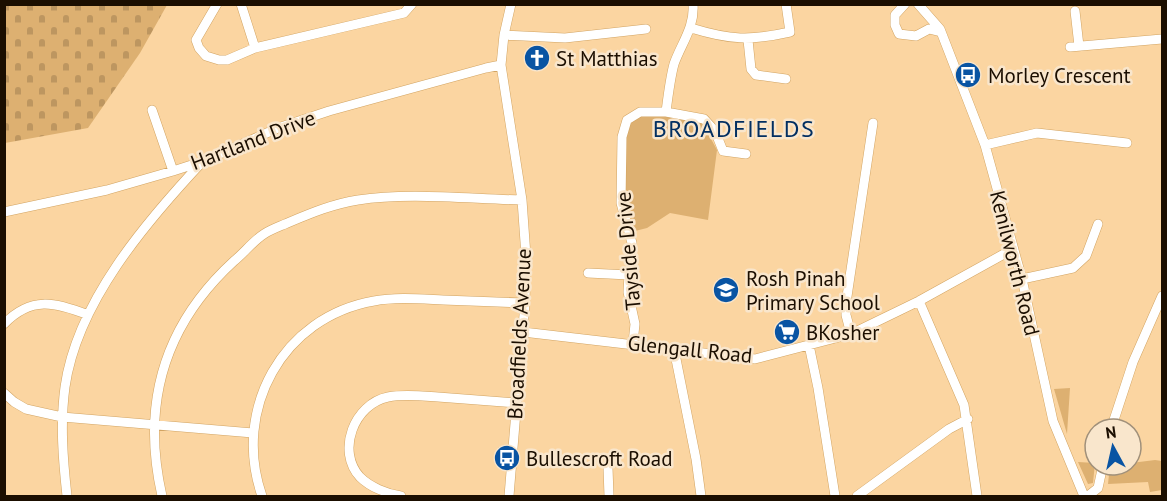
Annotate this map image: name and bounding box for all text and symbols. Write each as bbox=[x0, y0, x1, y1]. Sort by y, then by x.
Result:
church icon: St Matthias bbox=[522, 43, 552, 73]
place label: St Matthias bbox=[556, 45, 658, 72]
bus stop icon: Morley Crescent bbox=[953, 60, 983, 90]
place label: Morley Crescent bbox=[988, 62, 1131, 89]
street label: Hartland Drive bbox=[187, 104, 319, 176]
district label: BROADFIELDS bbox=[653, 113, 815, 144]
street label: Kenilworth Road bbox=[984, 188, 1046, 338]
street label: Tayside Drive bbox=[609, 191, 647, 311]
street label: Broadfields Avenue bbox=[501, 248, 537, 420]
place label: Rosh Pinah Primary School bbox=[746, 265, 880, 316]
school or university icon: Rosh Pinah Primary School bbox=[711, 275, 741, 305]
supermarket icon: BKosher bbox=[772, 317, 802, 347]
place label: BKosher bbox=[806, 319, 879, 346]
street label: Glengall Road bbox=[626, 329, 754, 369]
north arrow bbox=[1083, 417, 1143, 477]
text: N bbox=[1104, 422, 1118, 443]
bus stop icon: Bullescroft Road bbox=[492, 443, 522, 473]
place label: Bullescroft Road bbox=[526, 445, 673, 472]

